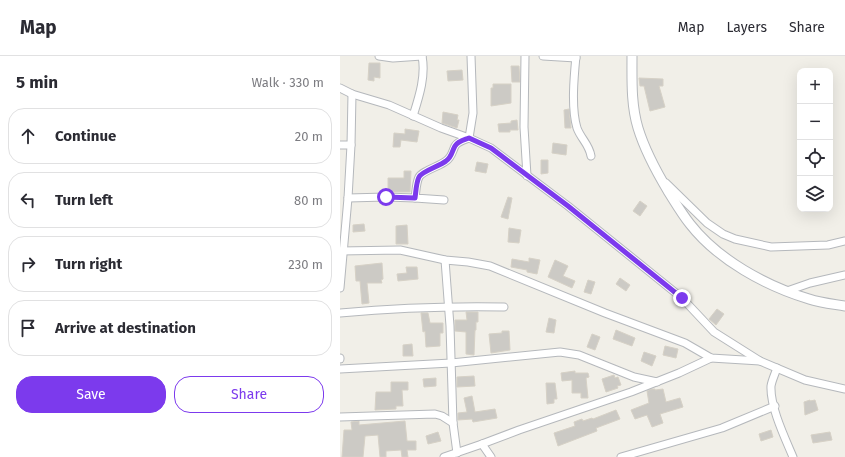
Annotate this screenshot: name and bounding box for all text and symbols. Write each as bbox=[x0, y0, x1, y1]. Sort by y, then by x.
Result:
text: Map bbox=[20, 16, 57, 39]
text: Map bbox=[678, 19, 704, 36]
text: Layers bbox=[726, 19, 767, 36]
text: Share bbox=[789, 19, 825, 36]
map controls bbox=[797, 68, 833, 212]
button: + bbox=[797, 68, 833, 104]
text: 5 min bbox=[16, 72, 58, 93]
text: Walk · 330 m bbox=[251, 75, 324, 90]
button: − bbox=[797, 104, 833, 140]
icon: ahead bbox=[17, 125, 39, 147]
text: Continue bbox=[55, 127, 116, 145]
text: 20 m bbox=[295, 129, 323, 144]
button: locate bbox=[797, 140, 833, 176]
button: layers bbox=[797, 176, 833, 212]
route start bbox=[377, 188, 395, 206]
icon: left bbox=[17, 189, 39, 211]
text: Turn left bbox=[55, 191, 113, 209]
text: 80 m bbox=[294, 193, 323, 208]
icon: right bbox=[17, 253, 39, 275]
text: Turn right bbox=[55, 255, 122, 273]
text: 230 m bbox=[288, 257, 323, 272]
route end bbox=[673, 289, 691, 307]
icon: arrive bbox=[17, 317, 39, 339]
text: Arrive at destination bbox=[55, 319, 196, 337]
button: Save bbox=[16, 376, 166, 413]
button: Share bbox=[174, 376, 324, 413]

